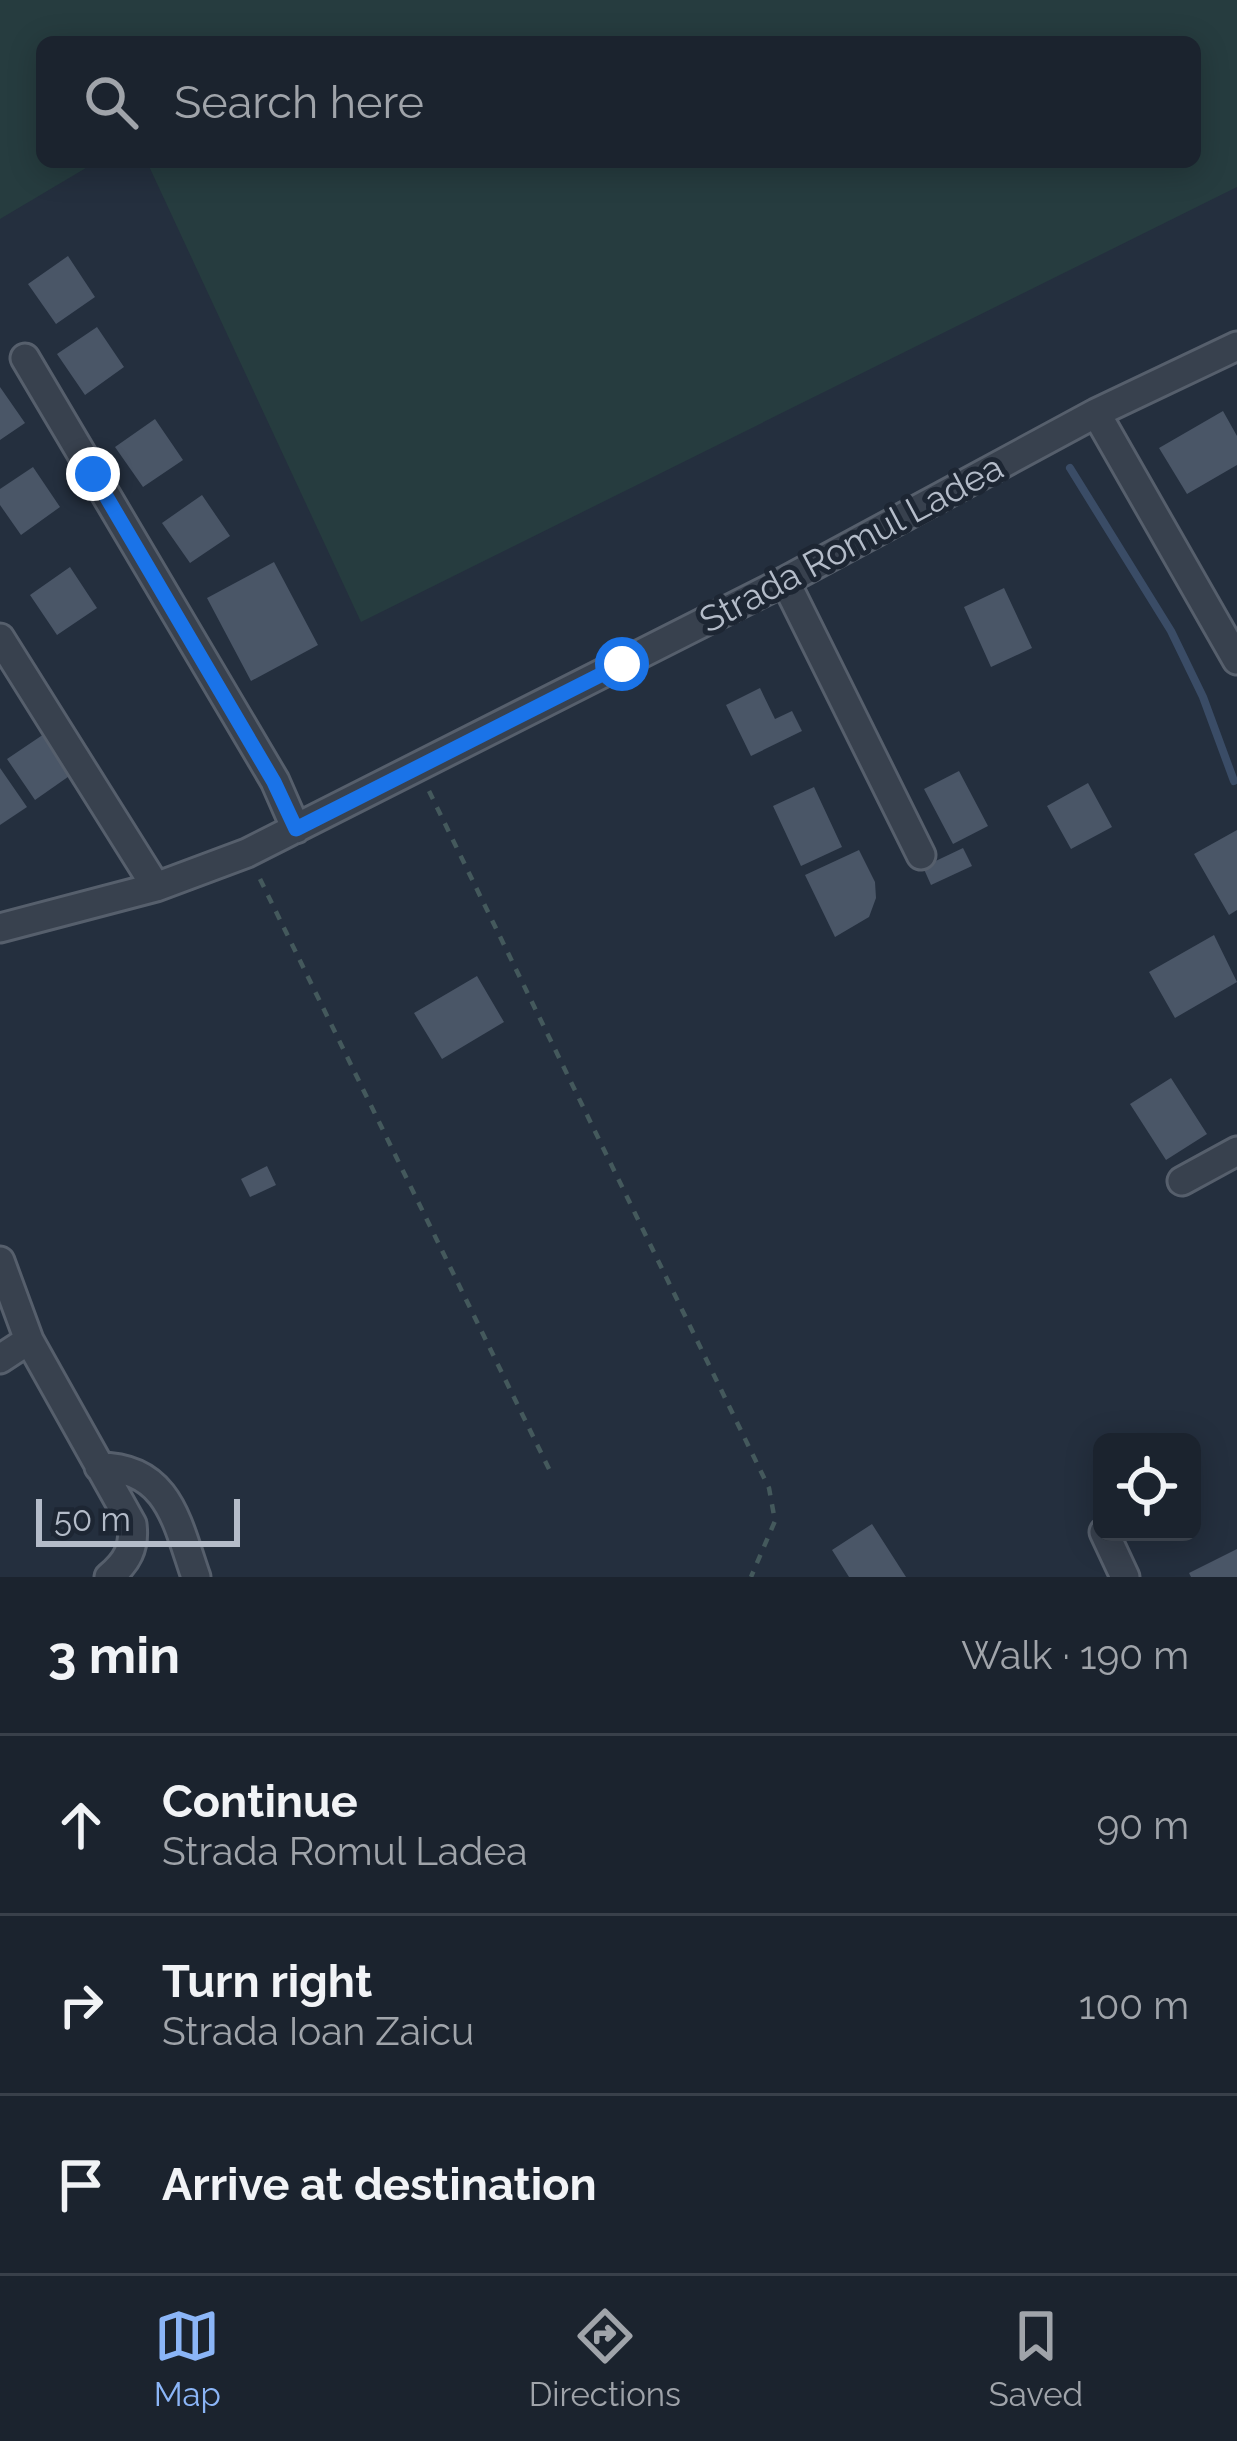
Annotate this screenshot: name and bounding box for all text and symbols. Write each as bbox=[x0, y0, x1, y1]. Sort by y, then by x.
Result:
search box bbox=[36, 36, 1201, 168]
icon: search bbox=[78, 69, 144, 135]
text: Search here bbox=[174, 76, 424, 129]
street label: Strada Romul Ladea bbox=[692, 445, 1010, 641]
route end bbox=[66, 447, 120, 501]
route start bbox=[595, 637, 649, 691]
map controls bbox=[1093, 1433, 1201, 1541]
button: locate bbox=[1093, 1433, 1201, 1541]
scale bar bbox=[36, 1493, 240, 1546]
text: 50 m bbox=[54, 1500, 131, 1539]
text: 3 min bbox=[48, 1625, 180, 1685]
text: Walk · 190 m bbox=[961, 1632, 1189, 1678]
text: Continue bbox=[162, 1775, 358, 1828]
icon: ahead bbox=[48, 1792, 114, 1858]
text: 90 m bbox=[1096, 1802, 1189, 1848]
text: Strada Romul Ladea bbox=[162, 1828, 528, 1874]
text: Turn right bbox=[162, 1955, 372, 2008]
icon: right bbox=[48, 1972, 114, 2038]
text: 100 m bbox=[1079, 1982, 1189, 2028]
text: Strada Ioan Zaicu bbox=[162, 2008, 474, 2054]
icon: arrive bbox=[48, 2152, 114, 2218]
text: Arrive at destination bbox=[162, 2158, 597, 2211]
tab: Map bbox=[154, 2303, 221, 2414]
tab: Directions bbox=[529, 2303, 681, 2414]
tab: Saved bbox=[989, 2303, 1083, 2414]

